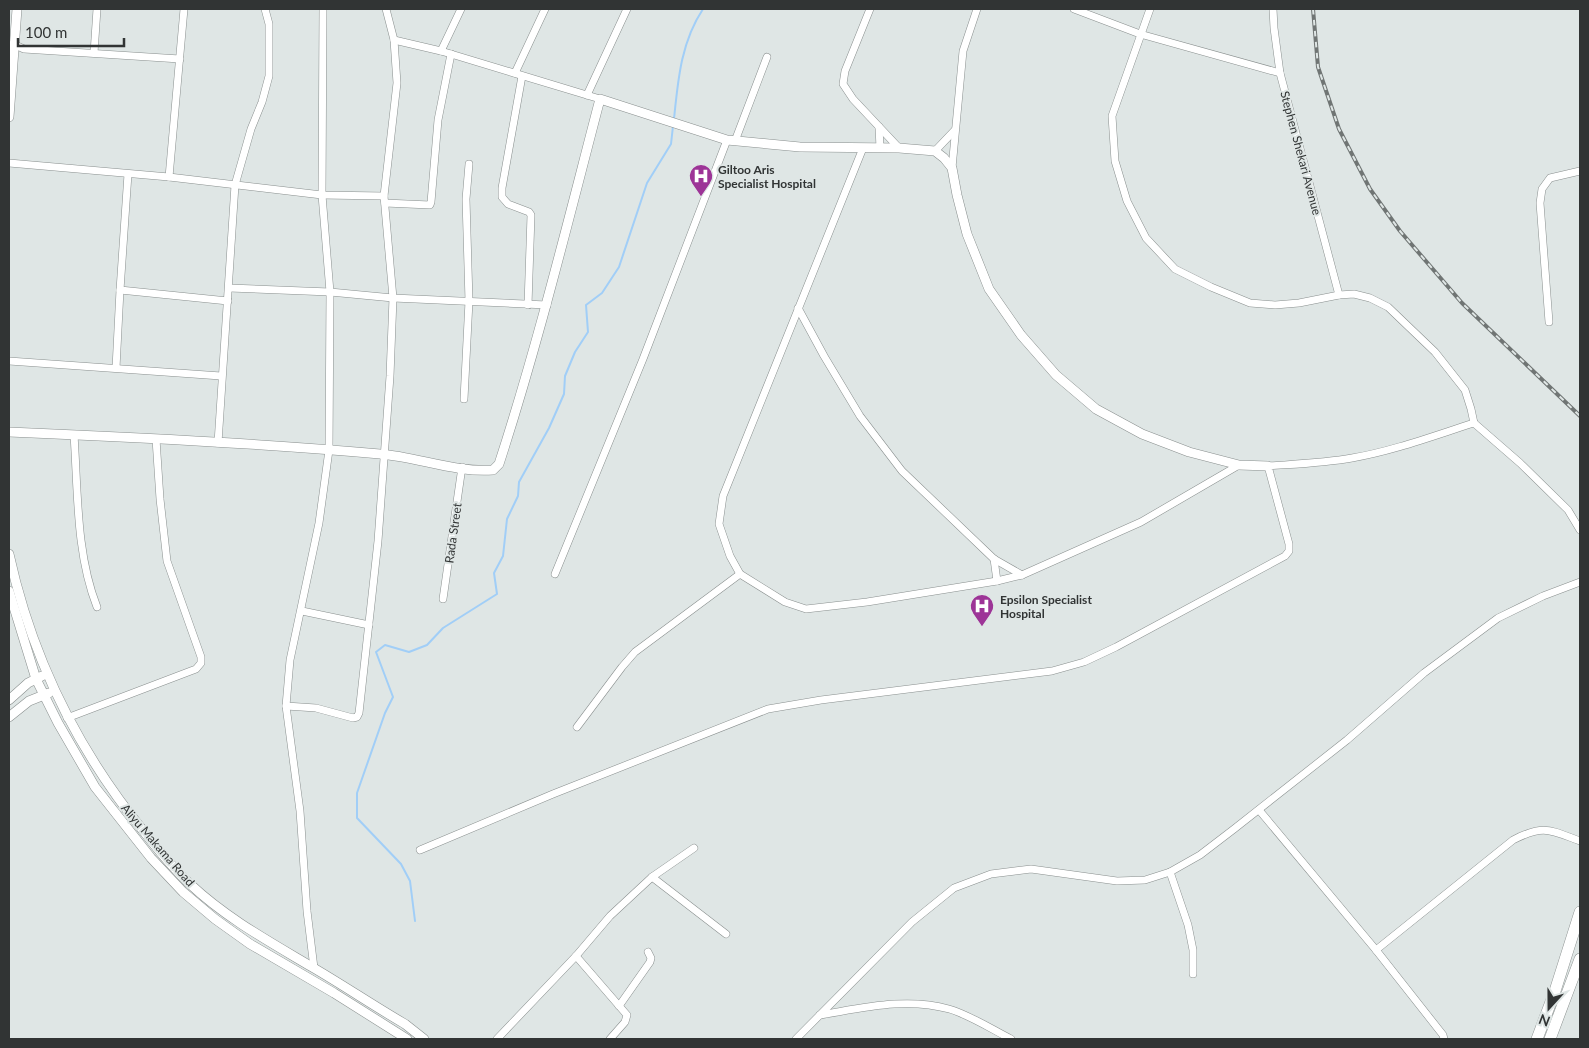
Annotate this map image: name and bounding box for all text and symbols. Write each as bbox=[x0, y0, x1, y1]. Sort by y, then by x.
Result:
scale bar bbox=[18, 15, 124, 47]
text: 100 m bbox=[25, 23, 67, 41]
street label: Stephen Shekari Avenue bbox=[1277, 89, 1325, 217]
place label: Giltoo Aris Specialist Hospital bbox=[718, 162, 816, 191]
hospital icon: Giltoo Aris Specialist Hospital bbox=[688, 163, 714, 197]
street label: Rada Street bbox=[441, 501, 465, 564]
place label: Epsilon Specialist Hospital bbox=[1000, 592, 1092, 621]
hospital icon: Epsilon Specialist Hospital bbox=[969, 593, 995, 627]
street label: Aliyu Makama Road bbox=[118, 801, 198, 889]
north arrow bbox=[1524, 983, 1574, 1033]
text: N bbox=[1536, 1011, 1552, 1030]

